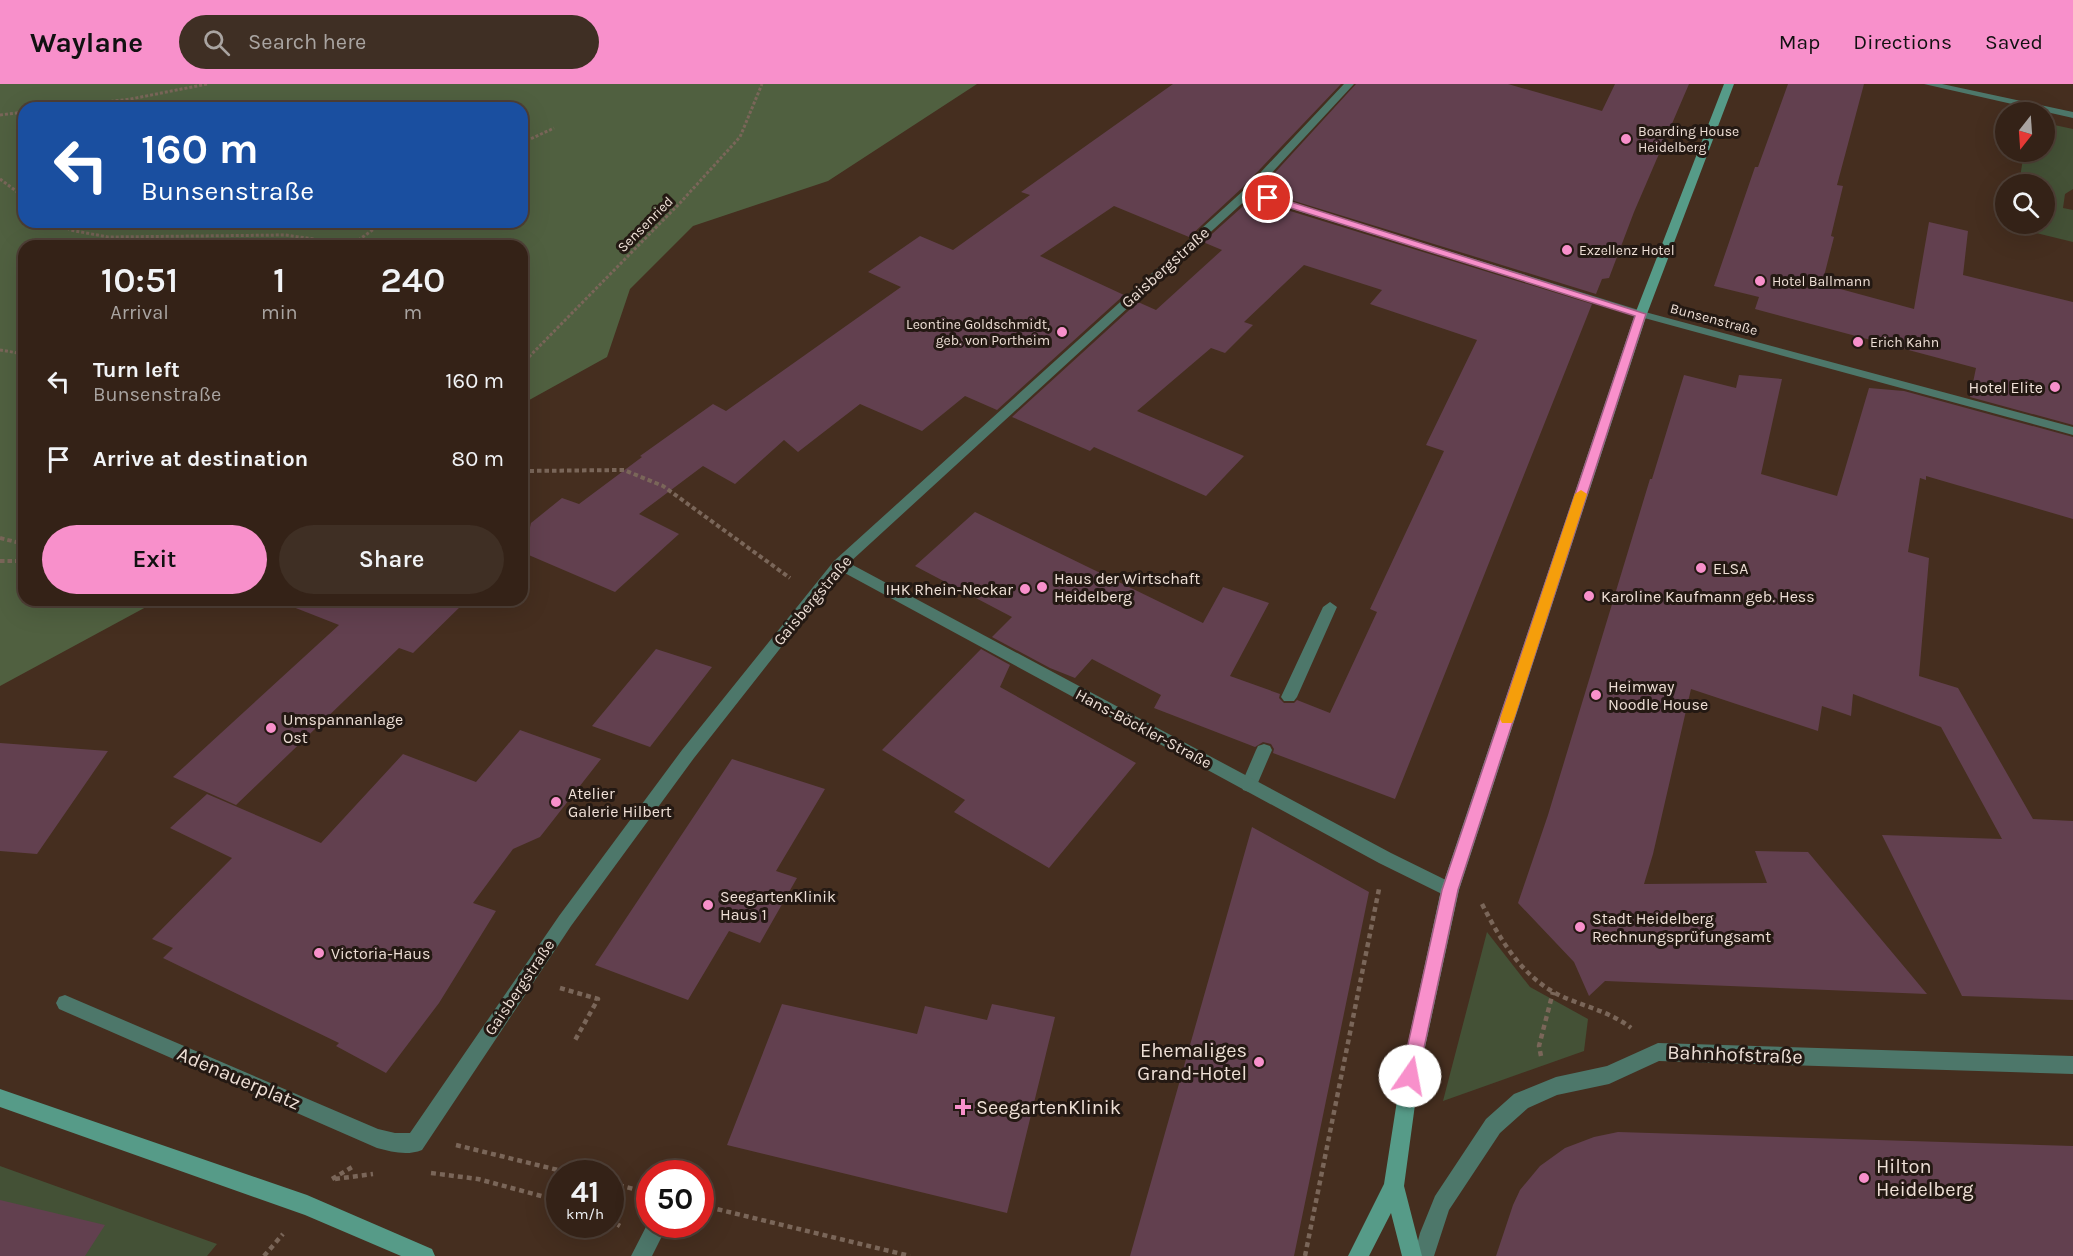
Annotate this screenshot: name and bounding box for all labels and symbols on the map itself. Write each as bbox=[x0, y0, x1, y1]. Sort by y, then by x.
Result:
north arrow bbox=[1995, 102, 2055, 162]
place label: Boarding House Heidelberg bbox=[1638, 123, 1739, 156]
marker: Boarding House Heidelberg bbox=[1619, 132, 1633, 146]
pin bbox=[1242, 172, 1293, 223]
street label: Sensenried bbox=[614, 193, 677, 256]
street label: Gaisbergstraße bbox=[1118, 223, 1213, 312]
place label: Exzellenz Hotel bbox=[1579, 242, 1675, 259]
marker: Exzellenz Hotel bbox=[1560, 243, 1574, 257]
place label: Hotel Ballmann bbox=[1772, 273, 1871, 290]
marker: Hotel Ballmann bbox=[1753, 274, 1767, 288]
street label: Bunsenstraße bbox=[1668, 300, 1759, 339]
place label: Leontine Goldschmidt, geb. von Portheim bbox=[906, 316, 1050, 349]
marker: Leontine Goldschmidt, geb. von Portheim bbox=[1055, 325, 1069, 339]
place label: Erich Kahn bbox=[1870, 334, 1939, 351]
marker: Erich Kahn bbox=[1851, 335, 1865, 349]
place label: Hotel Elite bbox=[1969, 378, 2043, 397]
marker: Hotel Elite bbox=[2048, 380, 2062, 394]
street label: Gaisbergstraße bbox=[769, 551, 856, 649]
place label: ELSA bbox=[1713, 559, 1748, 578]
marker: ELSA bbox=[1694, 561, 1708, 575]
place label: Haus der Wirtschaft Heidelberg bbox=[1054, 569, 1200, 606]
place label: IHK Rhein-Neckar bbox=[886, 580, 1013, 599]
marker: Haus der Wirtschaft Heidelberg bbox=[1035, 580, 1049, 594]
marker: IHK Rhein-Neckar bbox=[1018, 582, 1032, 596]
place label: Karoline Kaufmann geb. Hess bbox=[1601, 587, 1815, 606]
marker: Karoline Kaufmann geb. Hess bbox=[1582, 589, 1596, 603]
place label: Heimway Noodle House bbox=[1608, 677, 1708, 714]
street label: Hans-Böckler-Straße bbox=[1072, 684, 1215, 772]
marker: Heimway Noodle House bbox=[1589, 688, 1603, 702]
place label: Umspannanlage Ost bbox=[283, 710, 403, 747]
marker: Umspannanlage Ost bbox=[264, 721, 278, 735]
place label: Atelier Galerie Hilbert bbox=[568, 784, 672, 821]
marker: Atelier Galerie Hilbert bbox=[549, 795, 563, 809]
place label: SeegartenKlinik Haus 1 bbox=[720, 887, 836, 924]
marker: SeegartenKlinik Haus 1 bbox=[701, 898, 715, 912]
place label: Stadt Heidelberg Rechnungsprüfungsamt bbox=[1592, 909, 1771, 946]
marker: Stadt Heidelberg Rechnungsprüfungsamt bbox=[1573, 920, 1587, 934]
street label: Gaisbergstraße bbox=[480, 936, 558, 1039]
place label: Victoria-Haus bbox=[331, 944, 430, 963]
marker: Victoria-Haus bbox=[312, 946, 326, 960]
place label: Ehemaliges Grand-Hotel bbox=[1137, 1039, 1247, 1085]
street label: Bahnhofstraße bbox=[1667, 1041, 1803, 1068]
street label: Adenauerplatz bbox=[174, 1042, 304, 1115]
position arrow bbox=[1378, 1044, 1442, 1108]
marker: Ehemaliges Grand-Hotel bbox=[1252, 1055, 1266, 1069]
place label: SeegartenKlinik bbox=[976, 1096, 1121, 1119]
marker: SeegartenKlinik bbox=[954, 1098, 972, 1116]
place label: Hilton Heidelberg bbox=[1876, 1155, 1974, 1201]
speed limit sign: 50 bbox=[636, 1160, 714, 1238]
marker: Hilton Heidelberg bbox=[1857, 1171, 1871, 1185]

